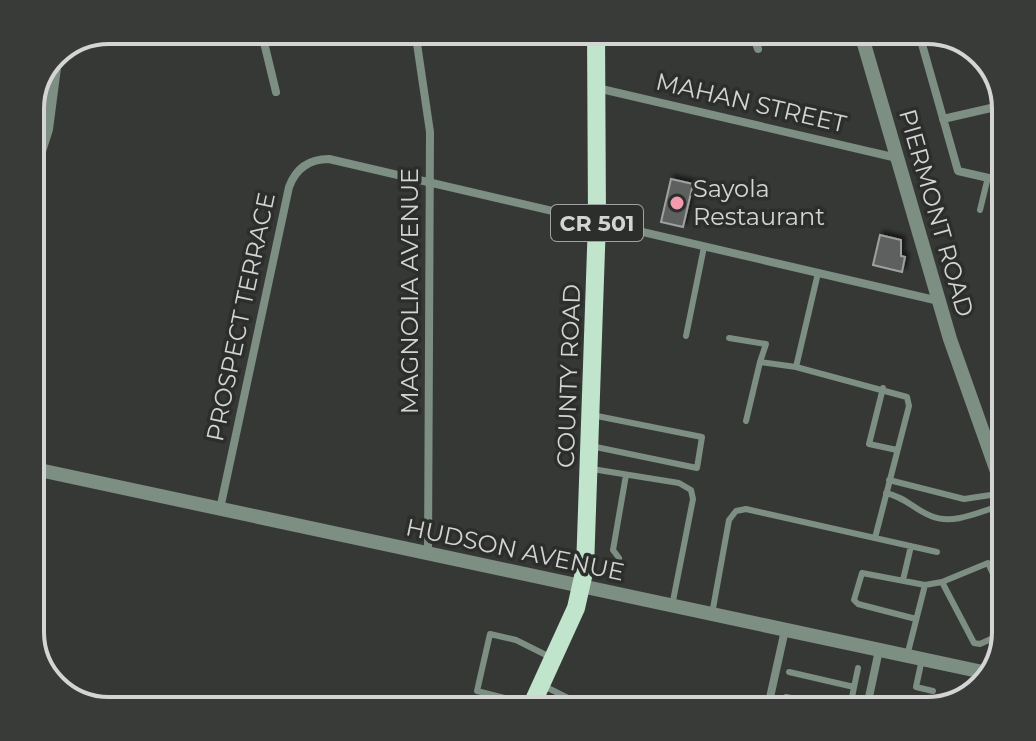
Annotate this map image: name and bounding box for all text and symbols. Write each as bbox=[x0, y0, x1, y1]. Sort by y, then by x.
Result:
street label: MAHAN STREET bbox=[653, 67, 849, 139]
street label: PIERMONT ROAD bbox=[893, 106, 980, 320]
street label: MAGNOLIA AVENUE bbox=[395, 168, 424, 414]
place label: Sayola Restaurant bbox=[693, 174, 825, 231]
street label: PROSPECT TERRACE bbox=[200, 190, 281, 444]
marker: Sayola Restaurant bbox=[668, 194, 686, 212]
road number: CR 501 bbox=[551, 205, 643, 241]
street label: COUNTY ROAD bbox=[551, 283, 586, 469]
street label: HUDSON AVENUE bbox=[403, 512, 627, 587]

